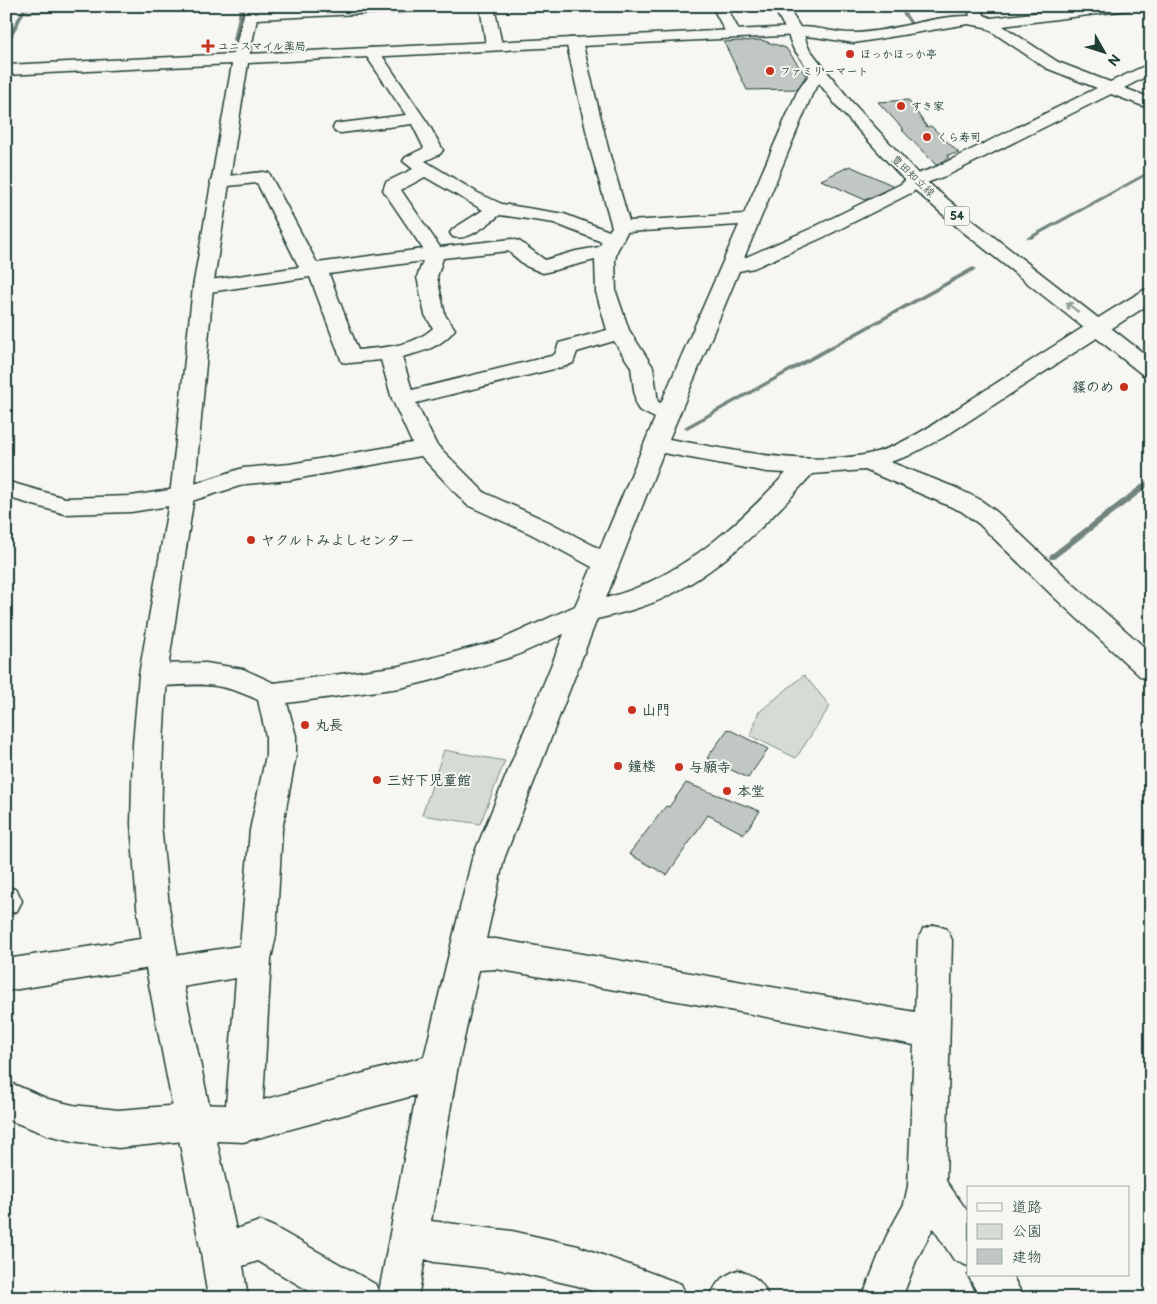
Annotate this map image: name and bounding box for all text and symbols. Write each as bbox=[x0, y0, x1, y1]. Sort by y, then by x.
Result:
north arrow bbox=[1080, 28, 1130, 78]
marker: ユニスマイル薬局 bbox=[202, 40, 214, 52]
place label: ユニスマイル薬局 bbox=[218, 40, 306, 53]
marker: ほっかほっか亭 bbox=[844, 48, 856, 60]
place label: ほっかほっか亭 bbox=[860, 48, 937, 61]
text: N bbox=[1104, 50, 1124, 69]
marker: ファミリーマート bbox=[764, 65, 776, 77]
place label: ファミリーマート bbox=[780, 65, 868, 78]
marker: すき家 bbox=[895, 100, 907, 112]
place label: すき家 bbox=[911, 100, 944, 113]
marker: くら寿司 bbox=[921, 131, 933, 143]
place label: くら寿司 bbox=[937, 131, 981, 144]
street label: 豊田知立線 bbox=[889, 152, 937, 200]
road number: 54 bbox=[944, 207, 970, 226]
one-way arrow bbox=[1066, 301, 1079, 312]
place label: 篠のめ bbox=[1072, 379, 1114, 396]
marker: 篠のめ bbox=[1118, 381, 1130, 393]
place label: ヤクルトみよしセンター bbox=[261, 532, 414, 549]
marker: ヤクルトみよしセンター bbox=[245, 534, 257, 546]
place label: 山門 bbox=[642, 702, 670, 719]
marker: 山門 bbox=[626, 704, 638, 716]
place label: 丸長 bbox=[315, 717, 343, 734]
marker: 丸長 bbox=[299, 719, 311, 731]
place label: 鐘楼 bbox=[628, 758, 656, 775]
place label: 与願寺 bbox=[689, 759, 731, 776]
marker: 鐘楼 bbox=[612, 760, 624, 772]
marker: 与願寺 bbox=[673, 761, 685, 773]
place label: 三好下児童館 bbox=[387, 772, 471, 789]
marker: 三好下児童館 bbox=[371, 774, 383, 786]
place label: 本堂 bbox=[737, 783, 765, 800]
marker: 本堂 bbox=[721, 785, 733, 797]
legend bbox=[967, 1186, 1130, 1276]
text: 道路 bbox=[1012, 1198, 1042, 1217]
text: 公園 bbox=[1012, 1222, 1042, 1241]
text: 建物 bbox=[1012, 1248, 1042, 1267]

